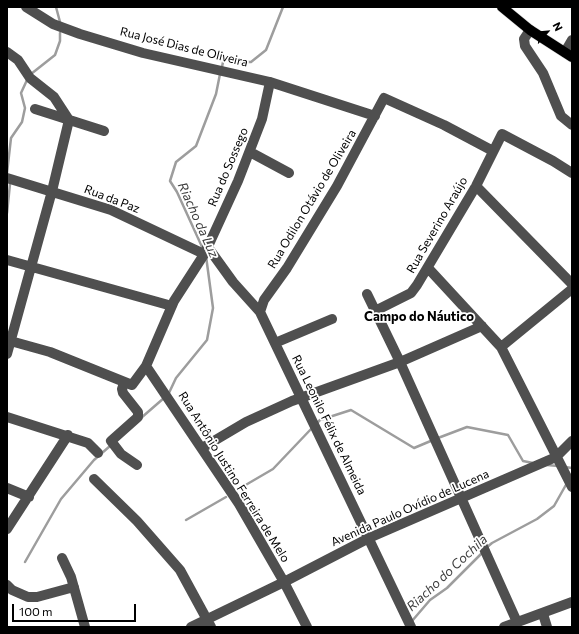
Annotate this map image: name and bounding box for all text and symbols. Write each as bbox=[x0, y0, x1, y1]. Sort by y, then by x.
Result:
north arrow bbox=[527, 12, 567, 52]
text: N bbox=[550, 20, 566, 33]
street label: Rua José Dias de Oliveira bbox=[118, 24, 250, 70]
street label: Rua do Sossego bbox=[205, 125, 251, 209]
street label: Rua Odilon Otávio de Oliveira bbox=[265, 127, 359, 271]
street label: Rua Severino Araújo bbox=[403, 174, 471, 276]
water label: Riacho da Luz bbox=[174, 180, 222, 260]
street label: Rua da Paz bbox=[82, 182, 142, 216]
district label: Campo do Náutico bbox=[364, 309, 474, 325]
street label: Rua Leonilo Félix de Almeida bbox=[289, 353, 369, 497]
street label: Rua Antônio Justino Ferreira de Melo bbox=[175, 389, 293, 565]
street label: Avenida Paulo Ovídio de Lucena bbox=[329, 467, 491, 549]
water label: Riacho do Cochila bbox=[403, 532, 491, 614]
scale bar bbox=[14, 596, 138, 622]
text: 100 m bbox=[19, 604, 53, 618]

